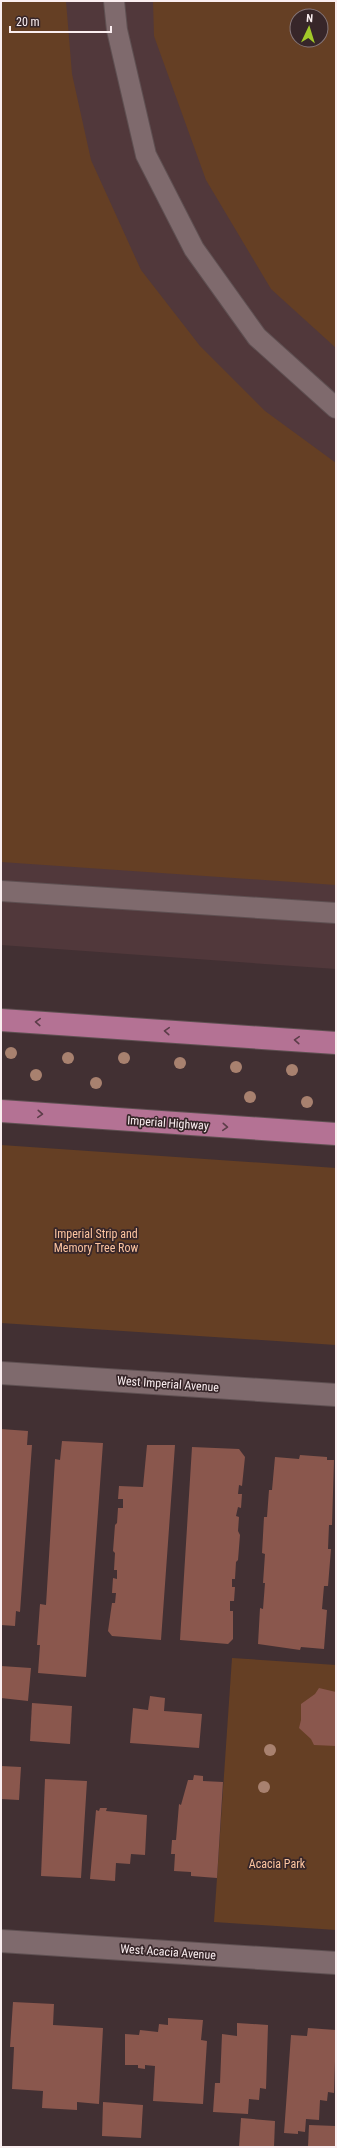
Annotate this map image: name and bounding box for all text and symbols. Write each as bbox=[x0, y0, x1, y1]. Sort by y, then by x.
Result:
scale bar bbox=[10, 8, 111, 34]
north arrow bbox=[289, 8, 329, 48]
text: N bbox=[306, 12, 314, 25]
text: 20 m bbox=[16, 15, 40, 29]
one-way arrow bbox=[35, 1018, 41, 1026]
one-way arrow bbox=[164, 1026, 170, 1035]
one-way arrow bbox=[294, 1036, 300, 1045]
one-way arrow bbox=[37, 1109, 43, 1118]
street label: Imperial Highway bbox=[127, 1113, 209, 1133]
one-way arrow bbox=[222, 1122, 228, 1131]
park label: Imperial Strip and Memory Tree Row bbox=[54, 1227, 138, 1255]
street label: West Imperial Avenue bbox=[117, 1373, 220, 1395]
park label: Acacia Park bbox=[249, 1857, 306, 1871]
street label: West Acacia Avenue bbox=[120, 1942, 217, 1962]

